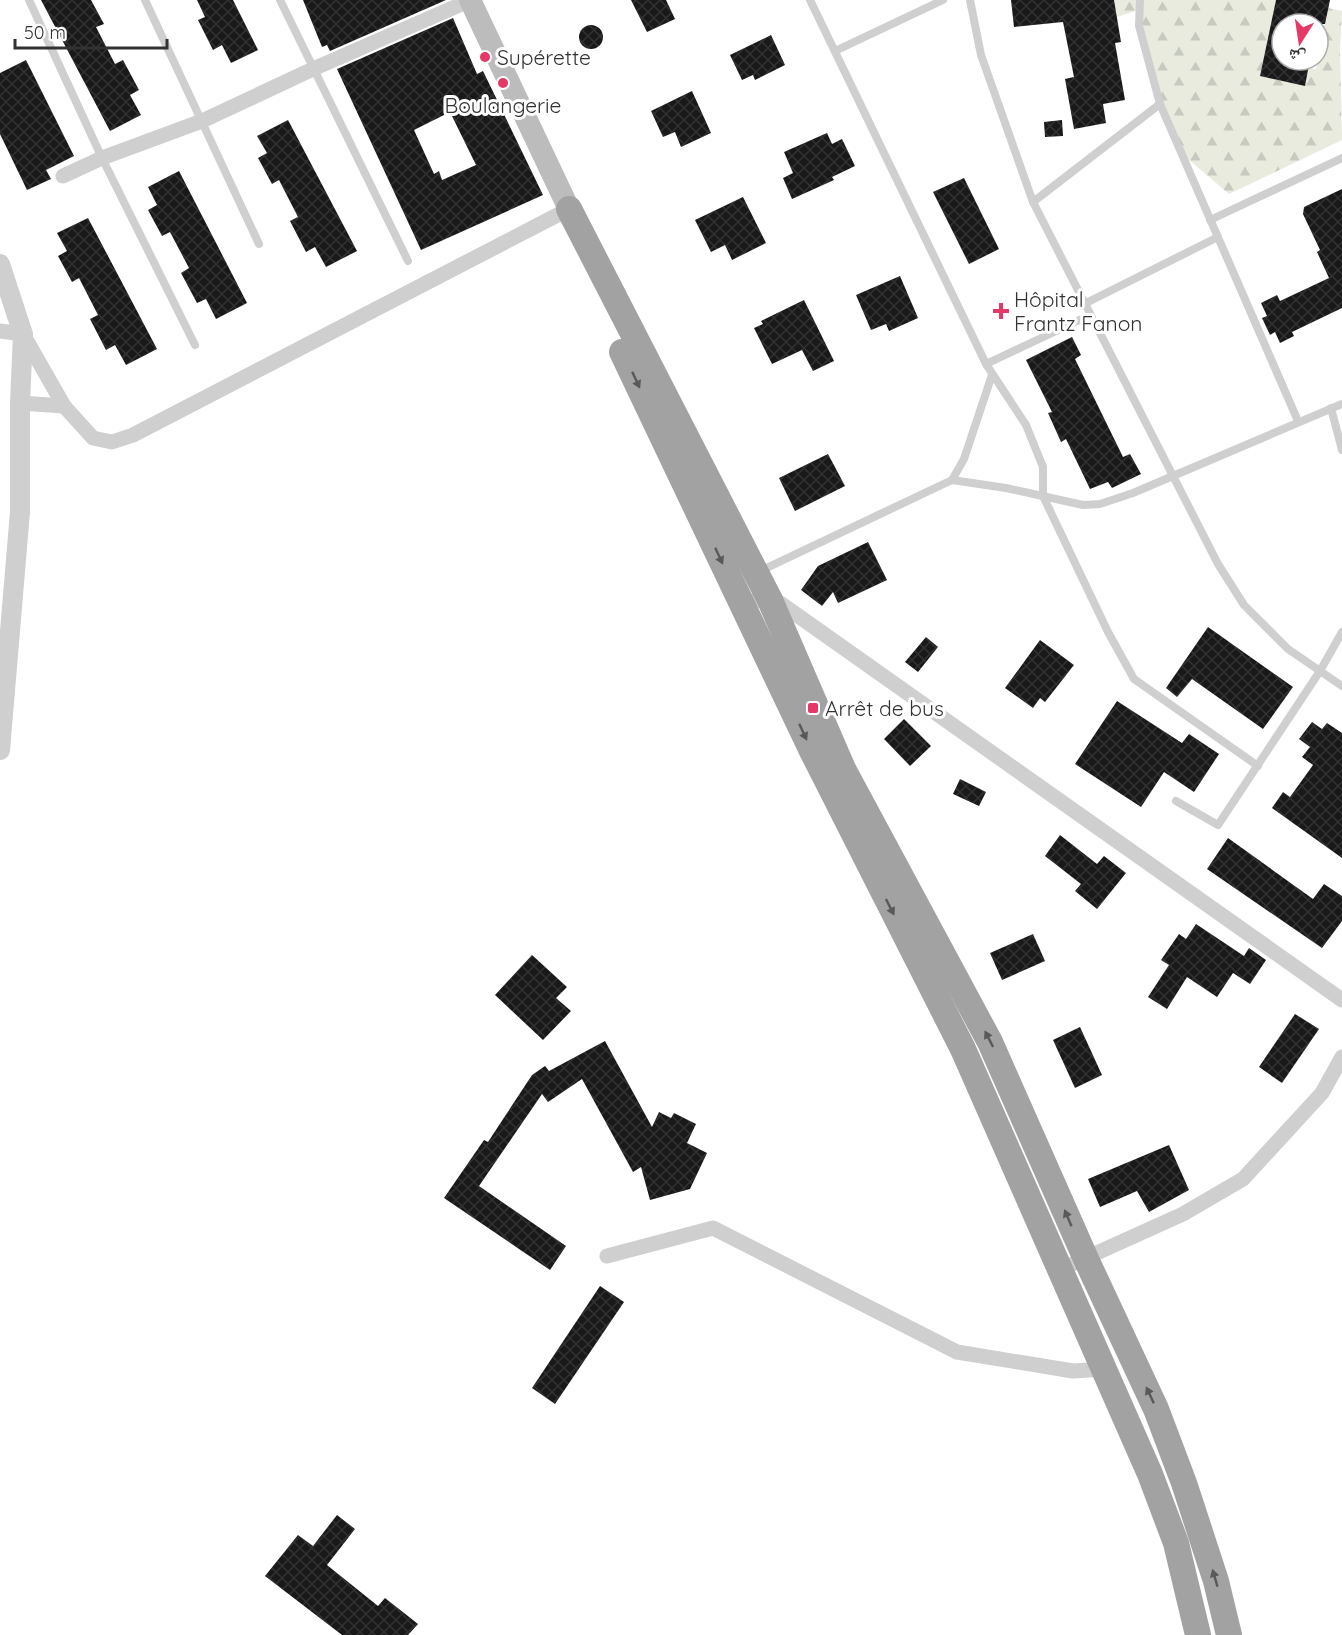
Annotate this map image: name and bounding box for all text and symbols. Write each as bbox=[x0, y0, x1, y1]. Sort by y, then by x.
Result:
scale bar bbox=[15, 12, 166, 50]
north arrow bbox=[1270, 12, 1330, 72]
text: 50 m bbox=[24, 21, 66, 44]
place label: Supérette bbox=[497, 44, 591, 70]
text: ش bbox=[1286, 45, 1307, 68]
marker: Supérette bbox=[478, 50, 492, 64]
marker: Boulangerie bbox=[496, 76, 510, 90]
place label: Boulangerie bbox=[445, 92, 561, 118]
place label: Hôpital Frantz Fanon bbox=[1014, 286, 1142, 336]
marker: Hôpital Frantz Fanon bbox=[992, 302, 1010, 320]
one-way arrow bbox=[631, 371, 640, 388]
one-way arrow bbox=[715, 548, 724, 565]
place label: Arrêt de bus bbox=[825, 695, 944, 721]
marker: Arrêt de bus bbox=[806, 701, 820, 715]
one-way arrow bbox=[798, 724, 807, 741]
one-way arrow bbox=[886, 898, 895, 915]
one-way arrow bbox=[984, 1031, 993, 1048]
one-way arrow bbox=[1063, 1208, 1073, 1226]
one-way arrow bbox=[1145, 1386, 1154, 1403]
one-way arrow bbox=[1210, 1569, 1219, 1587]

